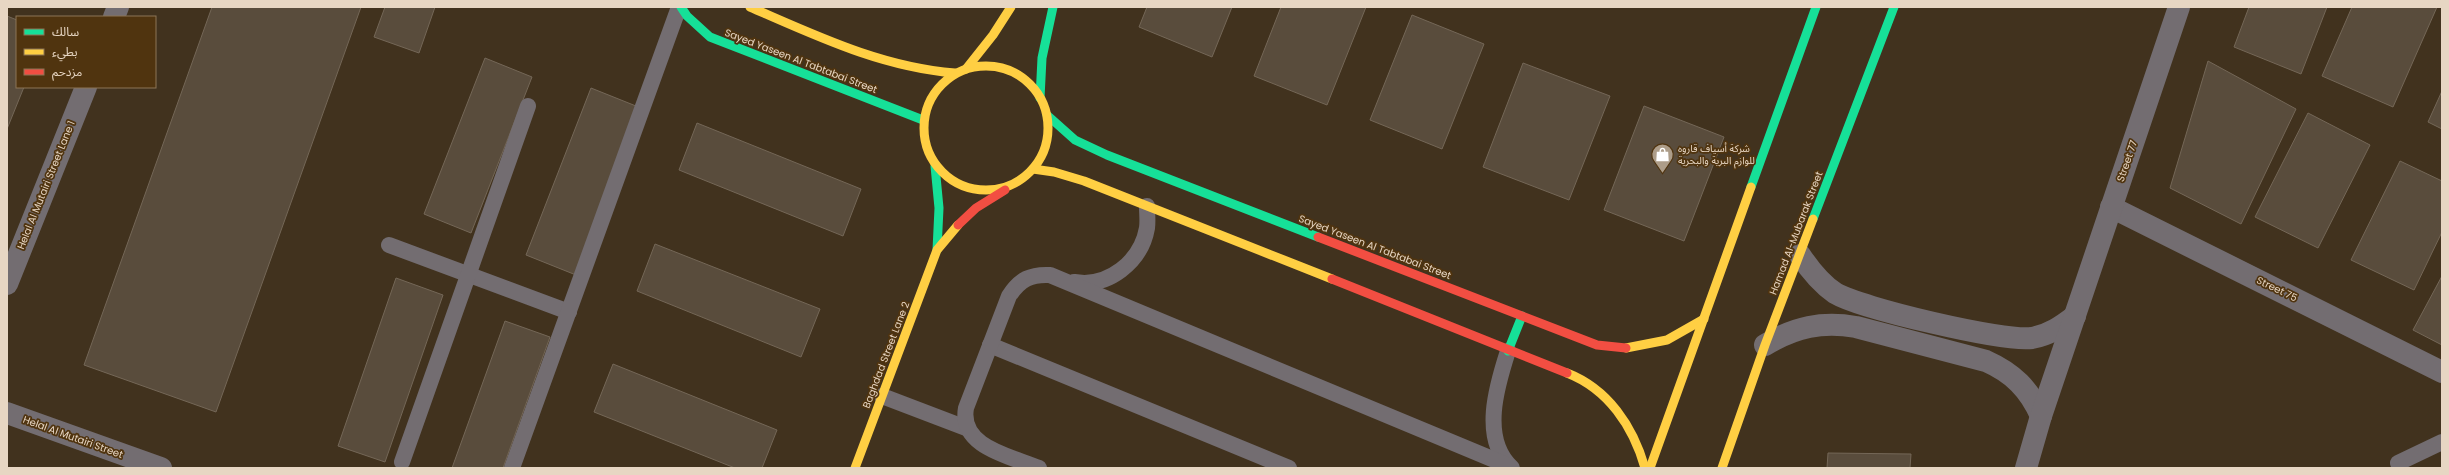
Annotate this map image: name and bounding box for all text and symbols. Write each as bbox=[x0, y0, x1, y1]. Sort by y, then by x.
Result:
legend bbox=[16, 16, 156, 88]
text: سالك bbox=[52, 23, 79, 40]
street label: Sayed Yaseen Al Tabtabai Street bbox=[723, 25, 880, 97]
text: بطيء bbox=[52, 43, 78, 62]
text: مزدحم bbox=[52, 63, 82, 81]
street label: Helal Al Mutairi Street Lane 1 bbox=[13, 118, 79, 252]
street label: Street 77 bbox=[2113, 138, 2141, 184]
shop icon: شركة أسياف قاروه للوازم البرية والبحرية bbox=[1650, 141, 1676, 174]
place label: شركة أسياف قاروه للوازم البرية والبحرية bbox=[1678, 141, 1755, 169]
street label: Hamad Al-Mubarak Street bbox=[1766, 169, 1827, 297]
street label: Sayed Yaseen Al Tabtabai Street bbox=[1297, 211, 1454, 283]
street label: Street 75 bbox=[2254, 273, 2300, 305]
street label: Baghdad Street Lane 2 bbox=[859, 299, 913, 410]
street label: Helal Al Mutairi Street bbox=[21, 412, 125, 462]

